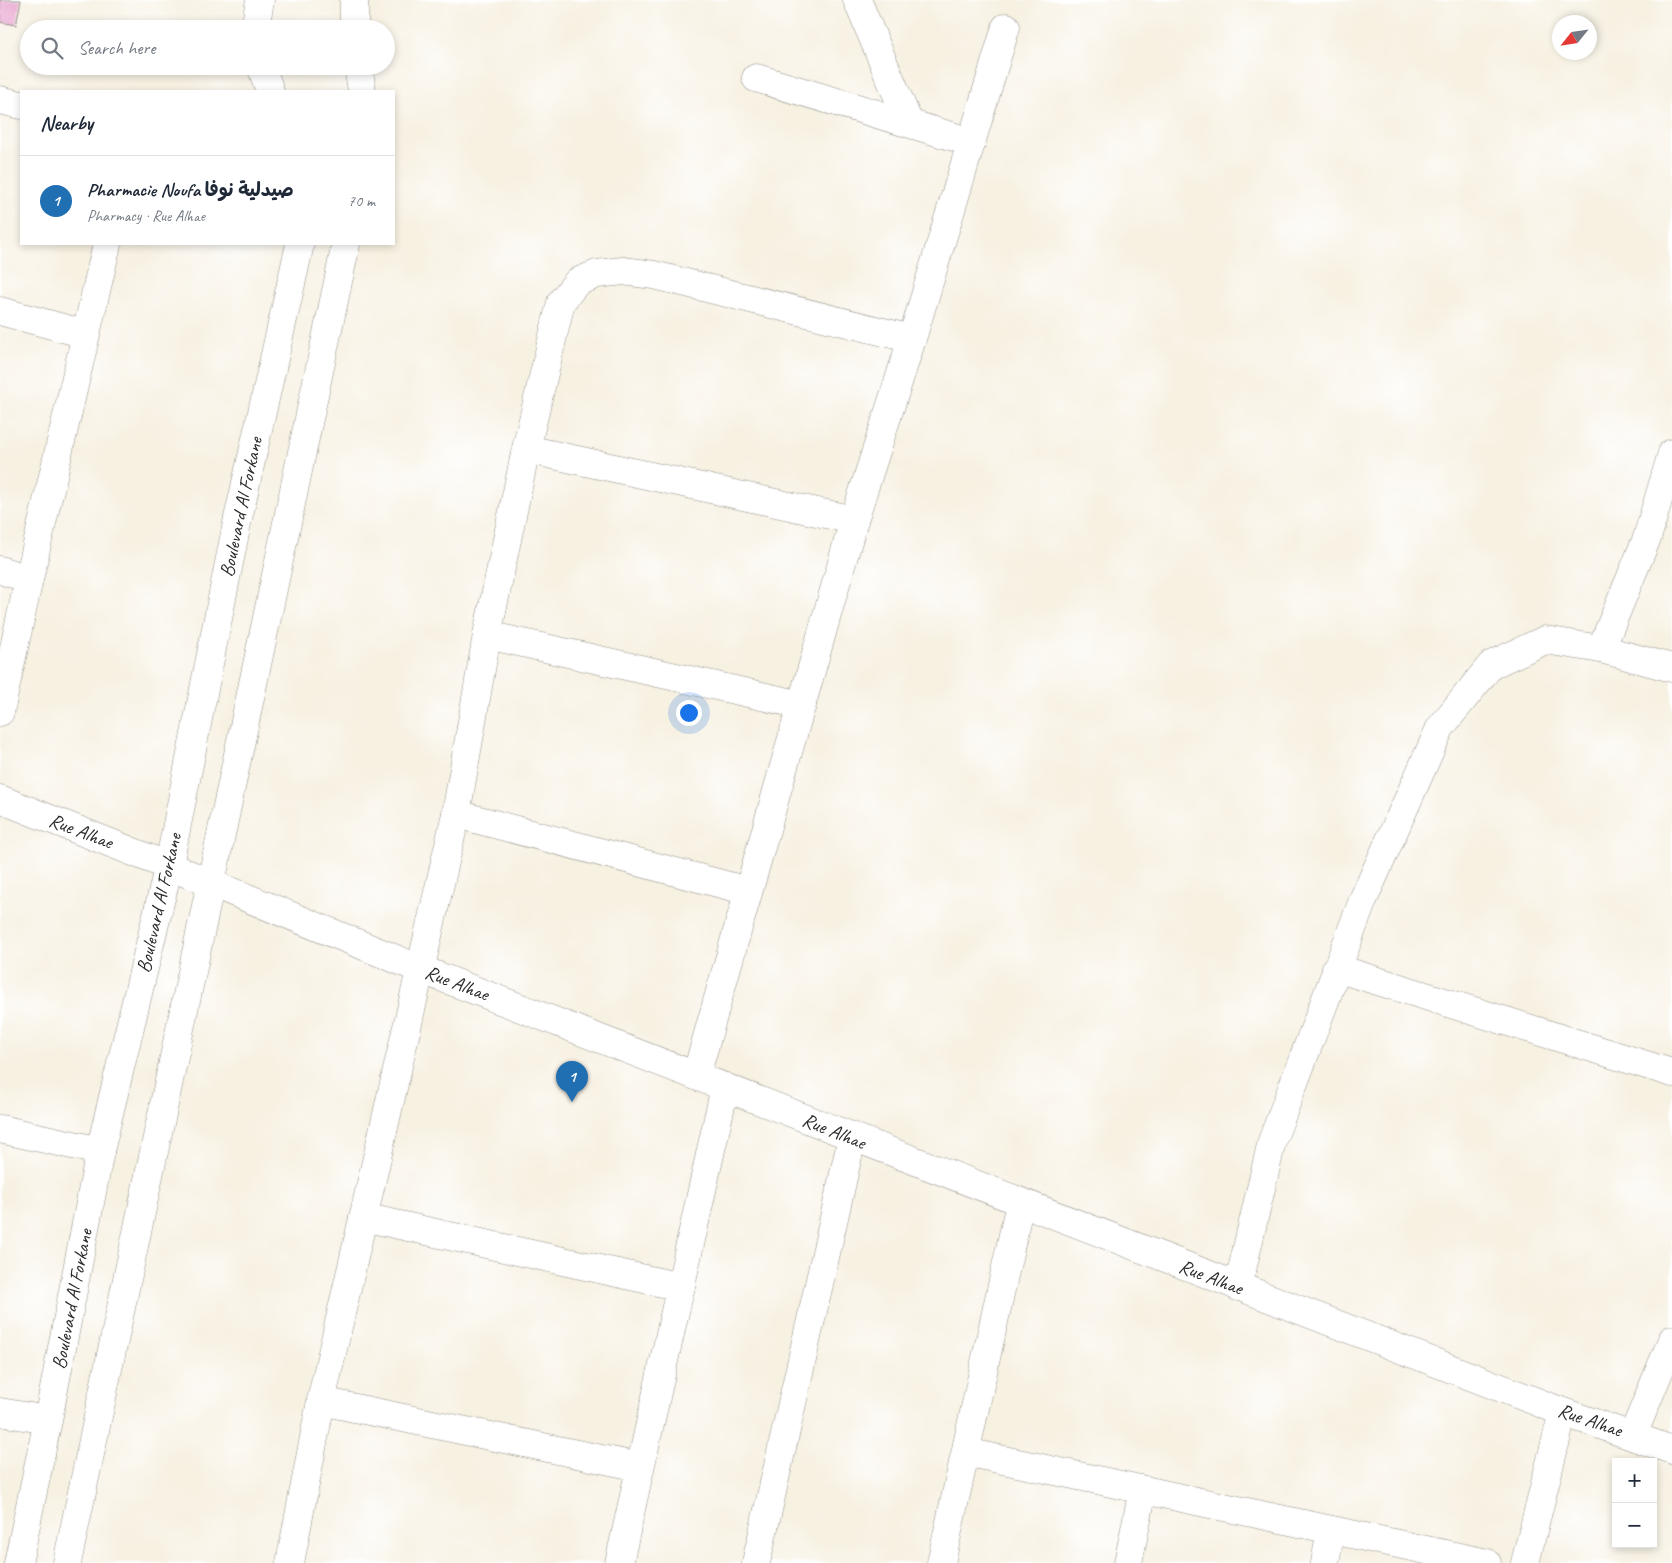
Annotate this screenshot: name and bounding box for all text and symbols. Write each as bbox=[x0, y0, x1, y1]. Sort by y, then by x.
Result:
north arrow bbox=[1552, 15, 1597, 60]
search box bbox=[20, 20, 395, 75]
icon: search bbox=[38, 34, 66, 62]
text: Search here bbox=[78, 36, 155, 60]
text: Nearby bbox=[40, 110, 93, 136]
text: Pharmacie Noufa صيدلية نوفا bbox=[87, 178, 294, 202]
text: 1 bbox=[52, 191, 60, 211]
text: 70 m bbox=[348, 191, 375, 211]
text: Pharmacy · Rue Alhae bbox=[87, 206, 205, 226]
street label: Boulevard Al Forkane bbox=[214, 433, 268, 579]
your location bbox=[676, 700, 702, 726]
street label: Rue Alhae bbox=[46, 807, 118, 855]
street label: Boulevard Al Forkane bbox=[131, 830, 187, 975]
street label: Rue Alhae bbox=[422, 959, 494, 1007]
pin: 1 bbox=[556, 1061, 588, 1102]
street label: Rue Alhae bbox=[799, 1107, 871, 1156]
street label: Boulevard Al Forkane bbox=[46, 1225, 98, 1371]
street label: Rue Alhae bbox=[1176, 1253, 1248, 1301]
street label: Rue Alhae bbox=[1555, 1397, 1627, 1443]
map controls bbox=[1612, 1458, 1657, 1548]
button: + bbox=[1612, 1458, 1657, 1503]
button: − bbox=[1612, 1503, 1657, 1548]

